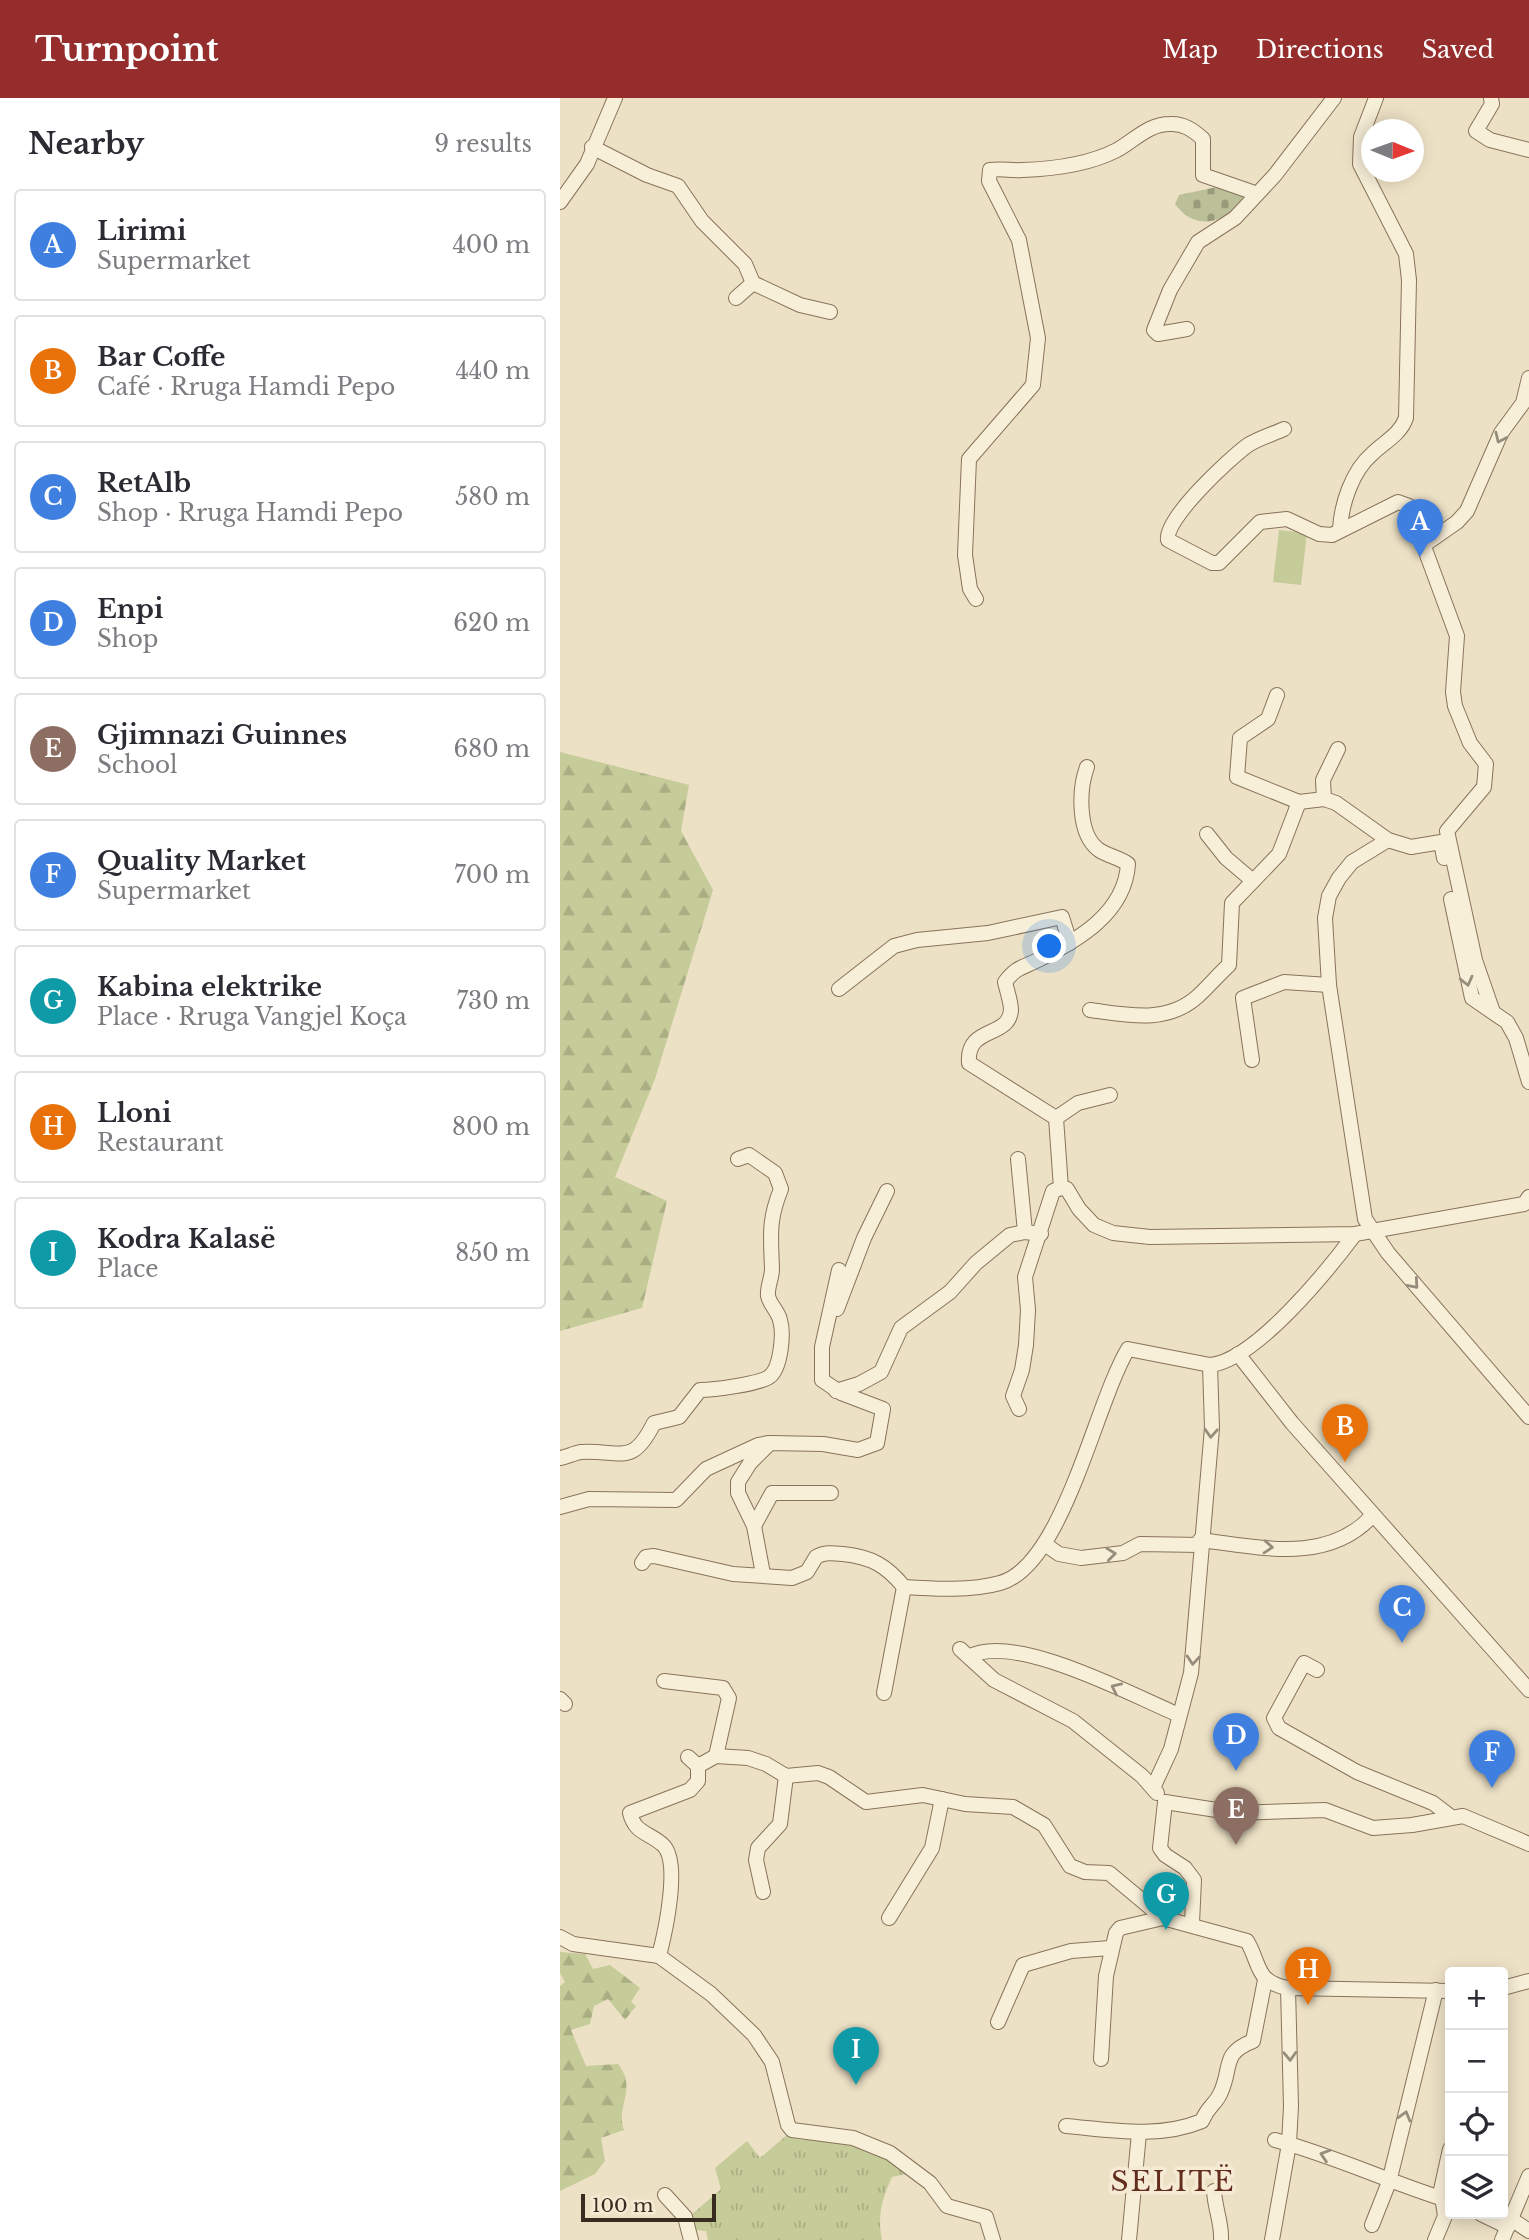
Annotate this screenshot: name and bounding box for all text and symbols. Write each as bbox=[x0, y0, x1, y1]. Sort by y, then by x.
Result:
text: Turnpoint bbox=[35, 29, 219, 70]
text: Map bbox=[1162, 35, 1218, 64]
text: Directions bbox=[1256, 35, 1384, 64]
text: Saved bbox=[1422, 35, 1494, 64]
north arrow bbox=[1361, 119, 1424, 182]
text: Nearby bbox=[28, 125, 144, 162]
text: 9 results bbox=[434, 130, 532, 158]
text: Lirimi bbox=[97, 215, 187, 247]
text: A bbox=[44, 231, 62, 259]
text: 400 m bbox=[452, 231, 530, 259]
text: Supermarket bbox=[97, 247, 251, 275]
text: Bar Coffe bbox=[97, 341, 226, 373]
text: B bbox=[44, 357, 62, 385]
text: 440 m bbox=[455, 357, 530, 385]
text: Café · Rruga Hamdi Pepo bbox=[97, 373, 395, 401]
one-way arrow bbox=[1494, 431, 1508, 443]
text: RetAlb bbox=[97, 467, 191, 499]
text: C bbox=[44, 483, 62, 511]
text: 580 m bbox=[455, 483, 530, 511]
text: Shop · Rruga Hamdi Pepo bbox=[97, 499, 403, 527]
pin: A bbox=[1397, 499, 1443, 557]
text: Enpi bbox=[97, 593, 163, 625]
text: D bbox=[42, 609, 64, 637]
text: 620 m bbox=[453, 609, 530, 637]
text: Shop bbox=[97, 625, 158, 653]
text: Gjimnazi Guinnes bbox=[97, 719, 347, 751]
text: E bbox=[44, 735, 62, 763]
text: 680 m bbox=[454, 735, 530, 763]
text: School bbox=[97, 751, 178, 779]
text: Quality Market bbox=[97, 845, 306, 877]
text: F bbox=[45, 861, 61, 889]
text: 700 m bbox=[454, 861, 530, 889]
text: Supermarket bbox=[97, 877, 251, 905]
your location bbox=[1032, 929, 1066, 963]
text: Kabina elektrike bbox=[97, 971, 322, 1003]
one-way arrow bbox=[1459, 975, 1473, 987]
text: G bbox=[43, 987, 63, 1015]
text: 730 m bbox=[457, 987, 530, 1015]
text: Place · Rruga Vangjel Koça bbox=[97, 1003, 407, 1031]
text: Lloni bbox=[97, 1097, 171, 1129]
text: H bbox=[42, 1113, 64, 1141]
text: 800 m bbox=[452, 1113, 530, 1141]
text: Restaurant bbox=[97, 1129, 224, 1157]
text: Kodra Kalasë bbox=[97, 1223, 275, 1255]
text: I bbox=[48, 1239, 58, 1267]
text: 850 m bbox=[455, 1239, 530, 1267]
text: Place bbox=[97, 1255, 159, 1283]
one-way arrow bbox=[1406, 1275, 1418, 1288]
pin: B bbox=[1322, 1404, 1368, 1462]
one-way arrow bbox=[1203, 1428, 1218, 1439]
one-way arrow bbox=[1263, 1539, 1274, 1554]
one-way arrow bbox=[1105, 1547, 1116, 1562]
pin: C bbox=[1379, 1585, 1425, 1643]
one-way arrow bbox=[1186, 1654, 1201, 1665]
one-way arrow bbox=[1111, 1682, 1123, 1696]
pin: D bbox=[1213, 1713, 1259, 1771]
pin: F bbox=[1469, 1730, 1515, 1788]
pin: E bbox=[1213, 1787, 1259, 1845]
pin: G bbox=[1143, 1872, 1189, 1930]
pin: H bbox=[1285, 1947, 1331, 2005]
map controls bbox=[1445, 1967, 1508, 2219]
button: + bbox=[1445, 1967, 1508, 2030]
pin: I bbox=[833, 2027, 879, 2085]
button: − bbox=[1445, 2030, 1508, 2093]
one-way arrow bbox=[1282, 2052, 1298, 2062]
button: locate bbox=[1445, 2093, 1508, 2156]
one-way arrow bbox=[1397, 2110, 1412, 2122]
one-way arrow bbox=[1320, 2149, 1332, 2163]
button: layers bbox=[1445, 2156, 1508, 2219]
district label: SELITË bbox=[1110, 2164, 1236, 2199]
scale bar bbox=[581, 2191, 716, 2223]
text: 100 m bbox=[592, 2194, 653, 2217]

